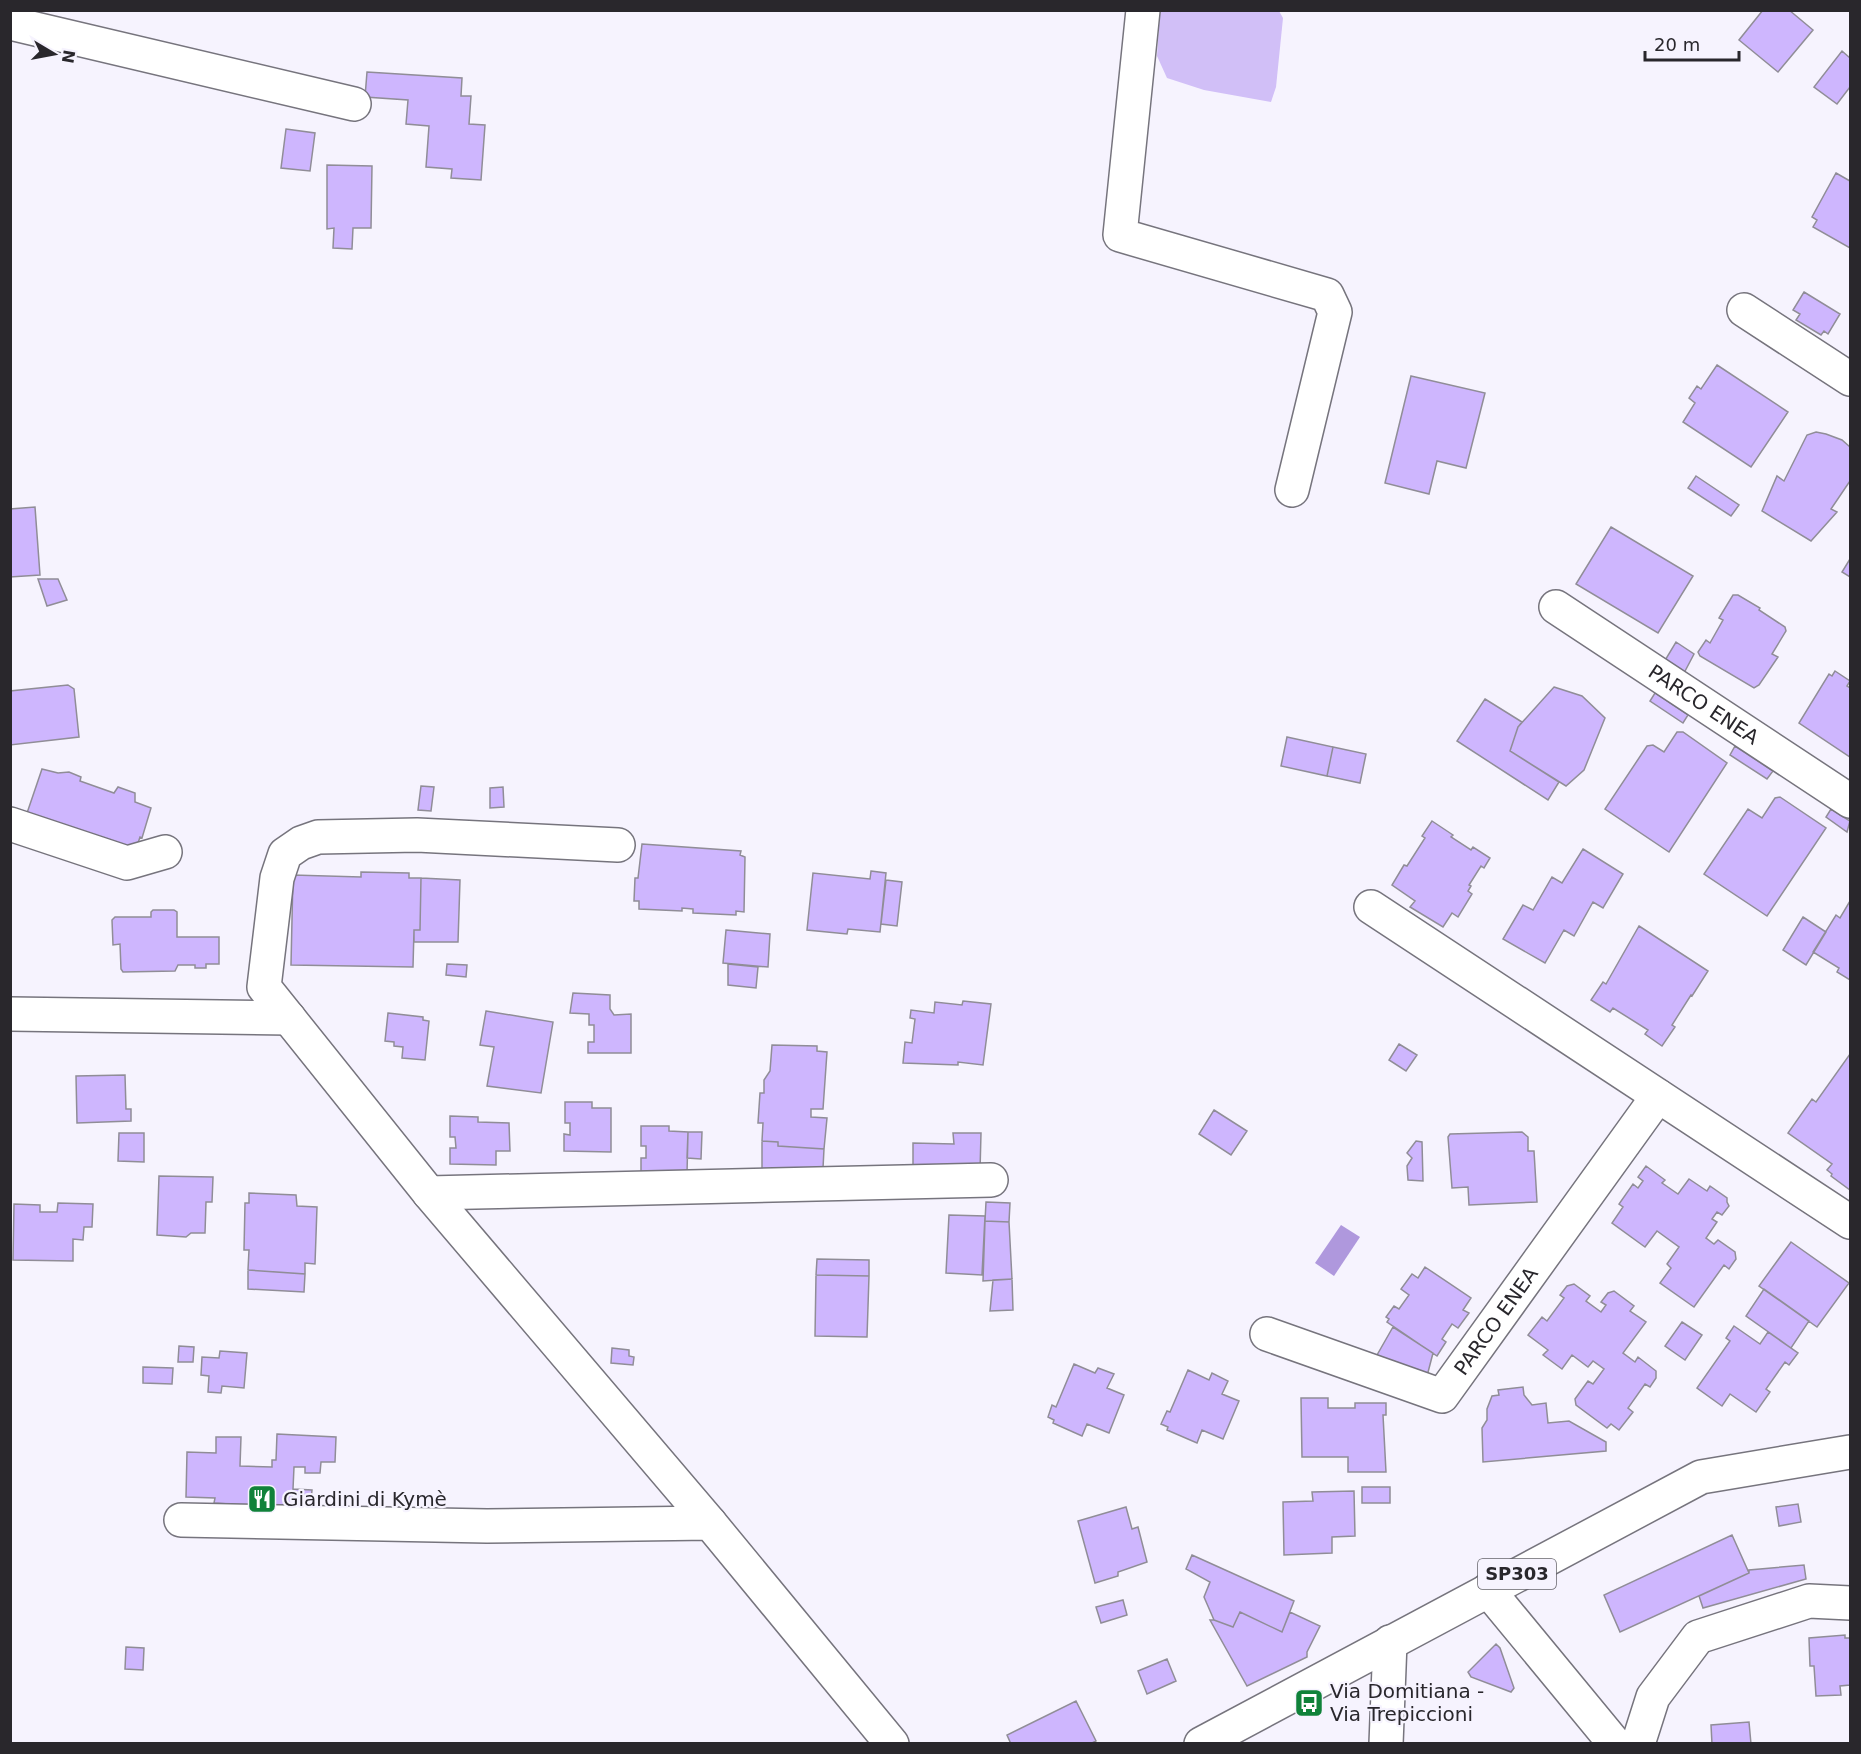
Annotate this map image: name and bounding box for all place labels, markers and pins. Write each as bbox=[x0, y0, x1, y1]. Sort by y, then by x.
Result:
restaurant icon: Giardini di Kymè bbox=[246, 1483, 278, 1515]
place label: Giardini di Kymè bbox=[283, 1487, 447, 1511]
place label: Via Domitiana - Via Trepiccioni bbox=[1330, 1679, 1484, 1726]
bus stop icon: Via Domitiana - Via Trepiccioni bbox=[1293, 1687, 1325, 1719]

